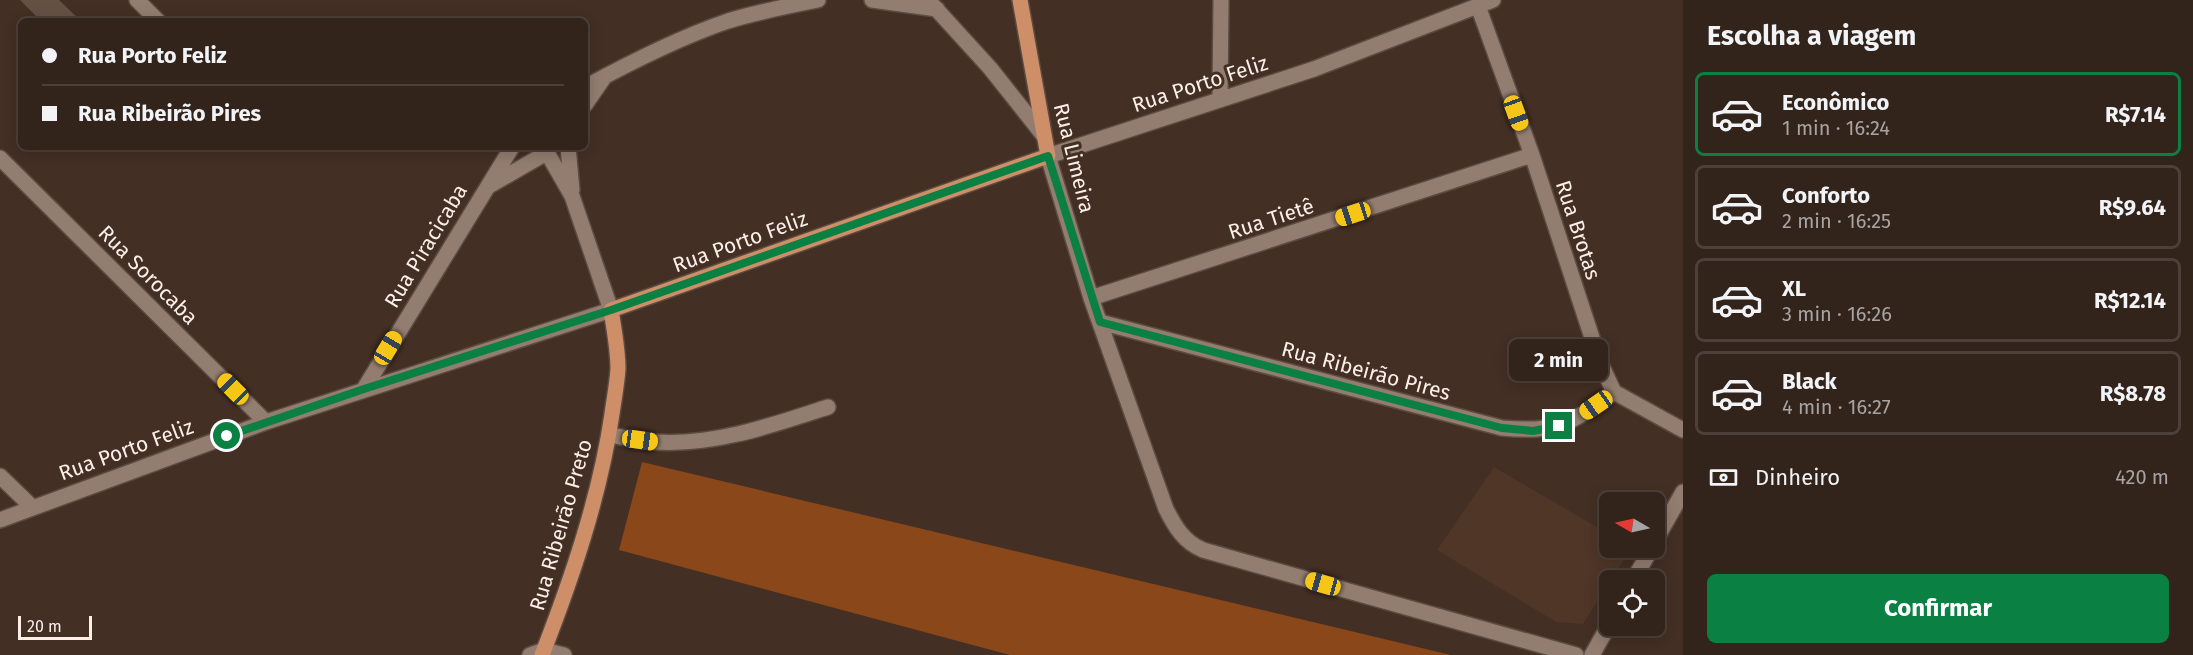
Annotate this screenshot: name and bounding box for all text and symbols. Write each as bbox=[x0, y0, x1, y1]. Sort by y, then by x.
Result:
text: Escolha a viagem bbox=[1707, 20, 1916, 52]
text: Rua Porto Feliz bbox=[78, 42, 227, 69]
street label: Rua Porto Feliz bbox=[1129, 50, 1271, 118]
icon: car bbox=[1710, 87, 1764, 141]
text: Econômico bbox=[1782, 89, 1889, 116]
car bbox=[1501, 93, 1531, 133]
text: Rua Ribeirão Pires bbox=[78, 100, 261, 127]
street label: Rua Limeira bbox=[1048, 100, 1100, 216]
text: R$7.14 bbox=[2105, 101, 2166, 128]
text: 1 min · 16:24 bbox=[1782, 116, 1890, 140]
street label: Rua Brotas bbox=[1550, 177, 1606, 283]
street label: Rua Piracicaba bbox=[379, 179, 473, 313]
icon: car bbox=[1710, 180, 1764, 234]
text: Conforto bbox=[1782, 182, 1870, 209]
street label: Rua Tietê bbox=[1225, 193, 1317, 245]
text: R$9.64 bbox=[2099, 194, 2166, 221]
car bbox=[1333, 200, 1373, 228]
street label: Rua Porto Feliz bbox=[669, 206, 811, 278]
text: 2 min · 16:25 bbox=[1782, 209, 1891, 233]
street label: Rua Sorocaba bbox=[93, 220, 203, 330]
icon: car bbox=[1710, 273, 1764, 327]
text: XL bbox=[1782, 275, 1806, 302]
text: R$12.14 bbox=[2094, 287, 2166, 314]
text: 3 min · 16:26 bbox=[1782, 302, 1892, 326]
car bbox=[371, 328, 405, 368]
street label: Rua Ribeirão Pires bbox=[1279, 336, 1454, 406]
callout: 2 min bbox=[1510, 339, 1608, 381]
text: 2 min bbox=[1534, 348, 1583, 372]
icon: car bbox=[1710, 366, 1764, 420]
text: Black bbox=[1782, 368, 1837, 395]
car bbox=[214, 370, 252, 408]
text: R$8.78 bbox=[2100, 380, 2166, 407]
car bbox=[1576, 387, 1616, 423]
text: 4 min · 16:27 bbox=[1782, 395, 1891, 419]
route end bbox=[1545, 412, 1572, 439]
street label: Rua Porto Feliz bbox=[55, 414, 197, 486]
route start bbox=[213, 422, 240, 449]
car bbox=[621, 429, 659, 451]
street label: Rua Ribeirão Preto bbox=[524, 436, 598, 614]
icon: cash bbox=[1707, 461, 1740, 494]
text: Dinheiro bbox=[1755, 464, 1840, 491]
text: 420 m bbox=[2115, 465, 2169, 489]
north arrow bbox=[1599, 492, 1665, 558]
map controls bbox=[1599, 492, 1665, 636]
car bbox=[1303, 570, 1343, 598]
button: locate bbox=[1599, 570, 1665, 636]
button: Confirmar bbox=[1707, 574, 2169, 643]
scale bar bbox=[18, 613, 92, 640]
text: 20 m bbox=[27, 617, 62, 636]

